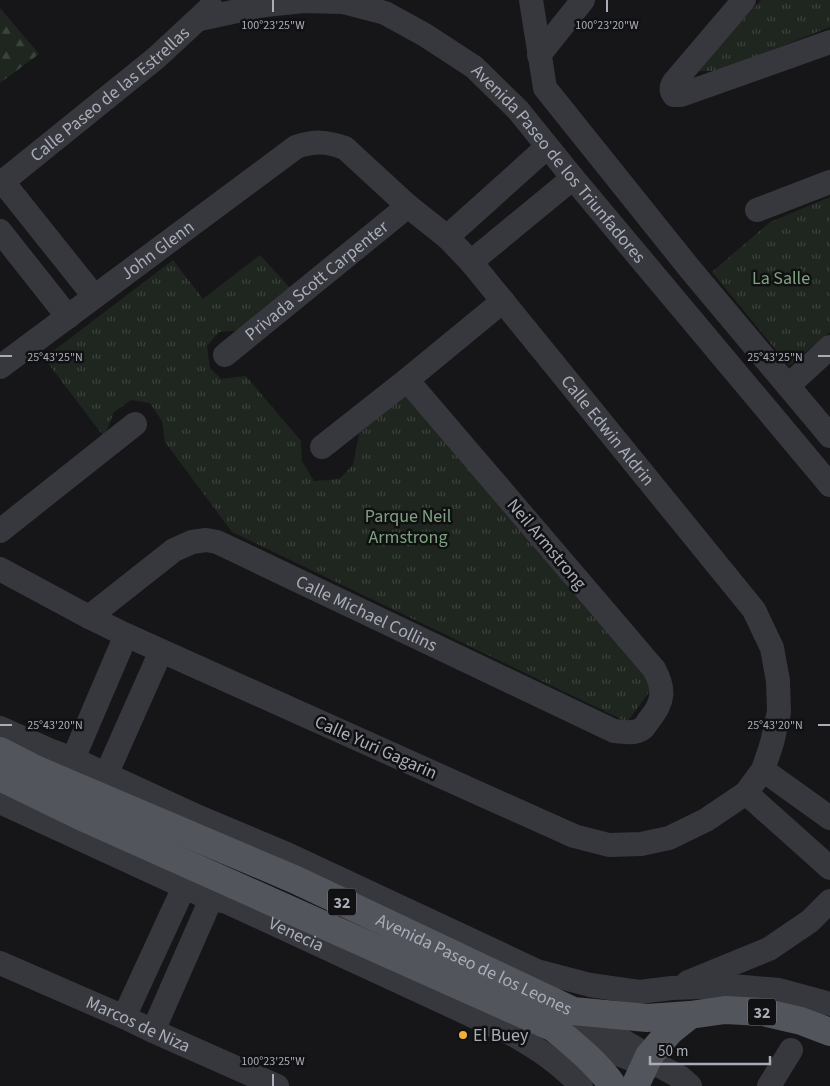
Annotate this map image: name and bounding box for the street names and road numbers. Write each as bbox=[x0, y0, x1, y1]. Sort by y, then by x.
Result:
street label: Calle Paseo de las Estrellas bbox=[25, 21, 195, 168]
street label: Avenida Paseo de los Triunfadores bbox=[465, 59, 651, 269]
street label: Privada Scott Carpenter bbox=[240, 214, 394, 347]
street label: John Glenn bbox=[116, 215, 200, 286]
street label: Calle Edwin Aldrin bbox=[555, 370, 660, 491]
street label: Neil Armstrong bbox=[501, 493, 592, 595]
street label: Calle Michael Collins bbox=[292, 569, 441, 658]
street label: Calle Yuri Gagarin bbox=[311, 709, 441, 786]
road number: 32 bbox=[328, 889, 356, 916]
street label: Avenida Paseo de los Leones bbox=[372, 908, 576, 1022]
street label: Venecia bbox=[264, 911, 328, 958]
street label: Marcos de Niza bbox=[82, 990, 194, 1059]
road number: 32 bbox=[748, 999, 776, 1026]

